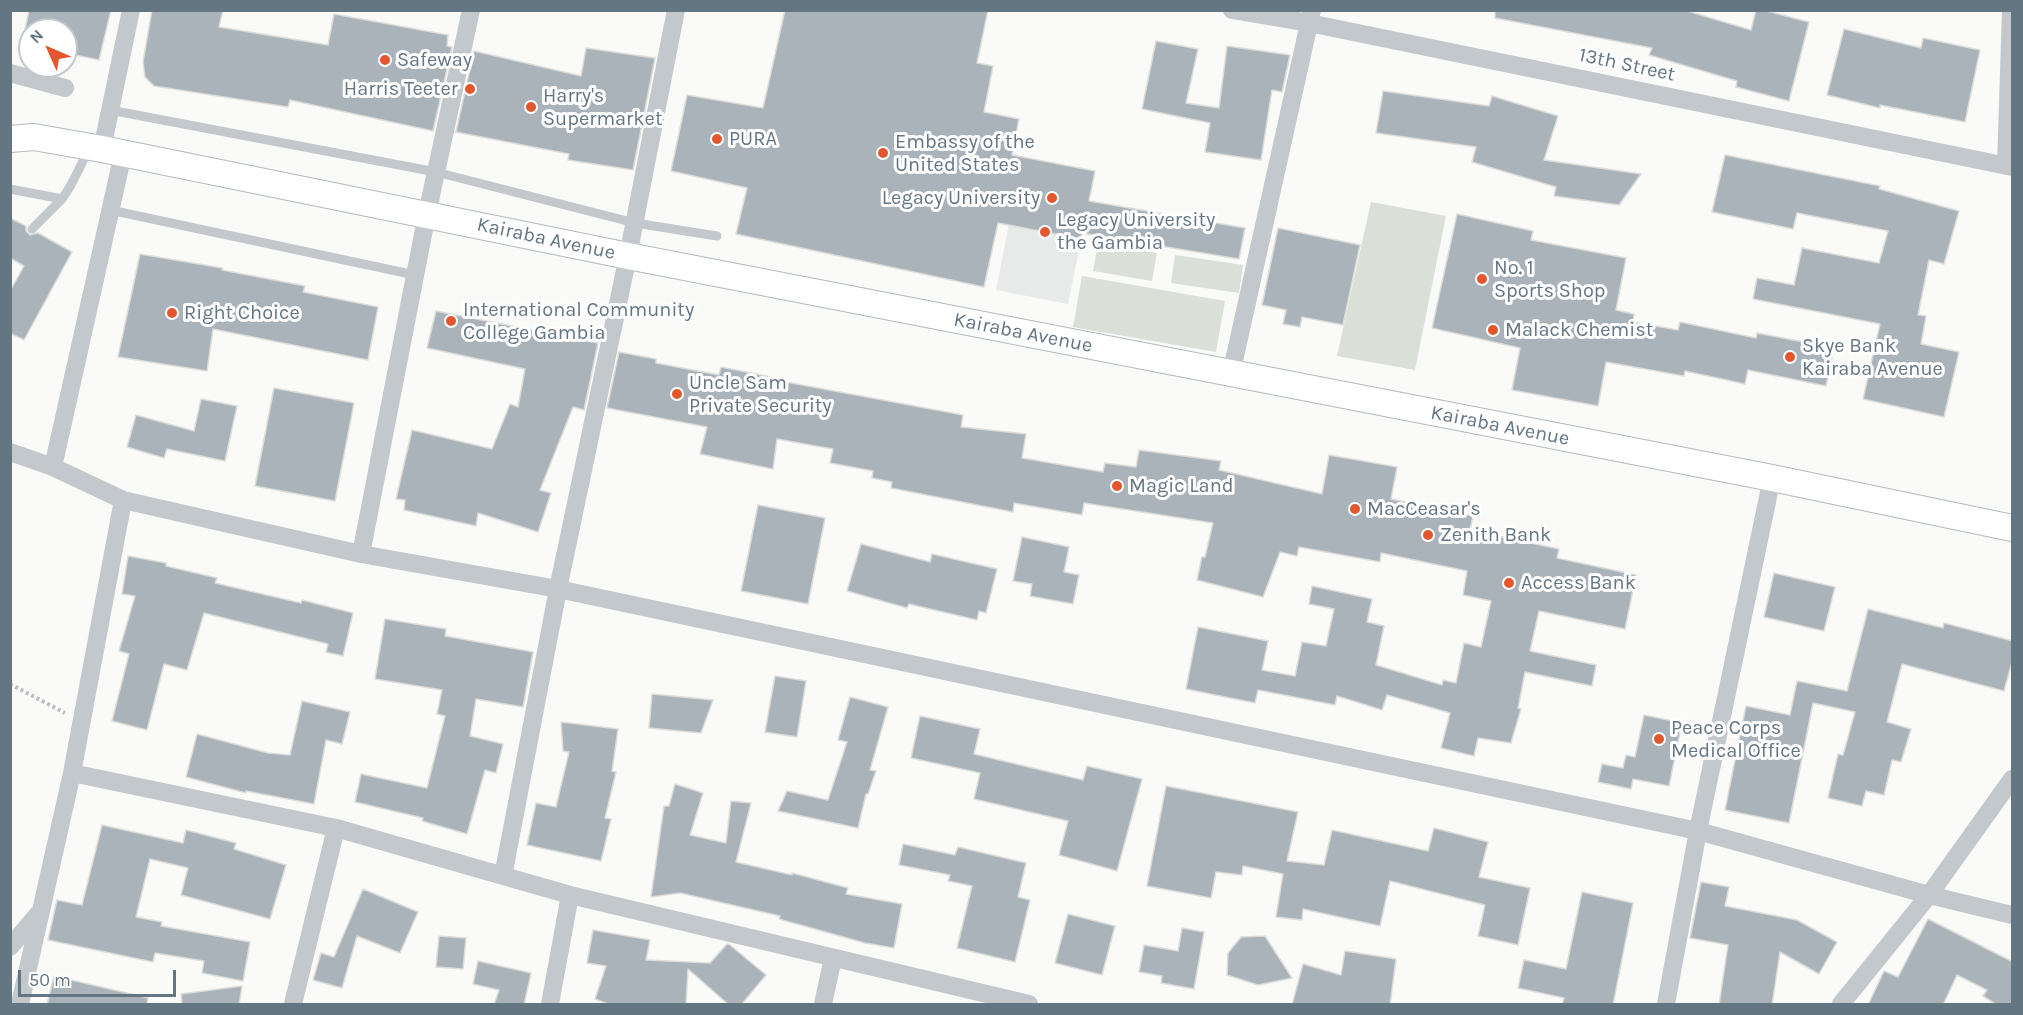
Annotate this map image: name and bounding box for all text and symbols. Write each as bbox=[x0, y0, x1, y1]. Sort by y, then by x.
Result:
north arrow bbox=[18, 18, 78, 78]
text: N bbox=[26, 26, 47, 47]
street label: 13th Street bbox=[1577, 43, 1677, 87]
place label: Safeway bbox=[397, 48, 472, 72]
marker: Safeway bbox=[378, 53, 392, 67]
place label: Harris Teeter bbox=[344, 77, 458, 101]
marker: Harris Teeter bbox=[463, 82, 477, 96]
place label: Harry's Supermarket bbox=[543, 84, 662, 131]
marker: Harry's Supermarket bbox=[524, 100, 538, 114]
place label: PURA bbox=[729, 127, 777, 151]
place label: Embassy of the United States bbox=[895, 130, 1035, 177]
marker: PURA bbox=[710, 132, 724, 146]
marker: Embassy of the United States bbox=[876, 146, 890, 160]
place label: Legacy University bbox=[882, 186, 1040, 210]
marker: Legacy University bbox=[1045, 191, 1059, 205]
place label: Legacy University the Gambia bbox=[1057, 208, 1215, 255]
street label: Kairaba Avenue bbox=[475, 213, 617, 265]
marker: Legacy University the Gambia bbox=[1038, 225, 1052, 239]
place label: No. 1 Sports Shop bbox=[1494, 256, 1605, 303]
marker: No. 1 Sports Shop bbox=[1475, 272, 1489, 286]
place label: International Community College Gambia bbox=[463, 298, 694, 345]
place label: Right Choice bbox=[184, 301, 300, 325]
marker: Right Choice bbox=[165, 306, 179, 320]
street label: Kairaba Avenue bbox=[952, 308, 1094, 358]
marker: International Community College Gambia bbox=[444, 314, 458, 328]
place label: Malack Chemist bbox=[1505, 318, 1653, 342]
marker: Malack Chemist bbox=[1486, 323, 1500, 337]
place label: Skye Bank Kairaba Avenue bbox=[1802, 334, 1943, 381]
marker: Skye Bank Kairaba Avenue bbox=[1783, 350, 1797, 364]
place label: Uncle Sam Private Security bbox=[689, 371, 832, 418]
marker: Uncle Sam Private Security bbox=[670, 387, 684, 401]
street label: Kairaba Avenue bbox=[1429, 401, 1571, 451]
place label: Magic Land bbox=[1129, 474, 1234, 498]
marker: Magic Land bbox=[1110, 479, 1124, 493]
place label: MacCeasar's bbox=[1367, 497, 1481, 521]
marker: MacCeasar's bbox=[1348, 502, 1362, 516]
place label: Zenith Bank bbox=[1440, 523, 1551, 547]
marker: Zenith Bank bbox=[1421, 528, 1435, 542]
place label: Access Bank bbox=[1521, 571, 1636, 595]
marker: Access Bank bbox=[1502, 576, 1516, 590]
place label: Peace Corps Medical Office bbox=[1671, 716, 1801, 763]
marker: Peace Corps Medical Office bbox=[1652, 732, 1666, 746]
scale bar bbox=[21, 958, 178, 996]
text: 50 m bbox=[29, 969, 71, 991]

